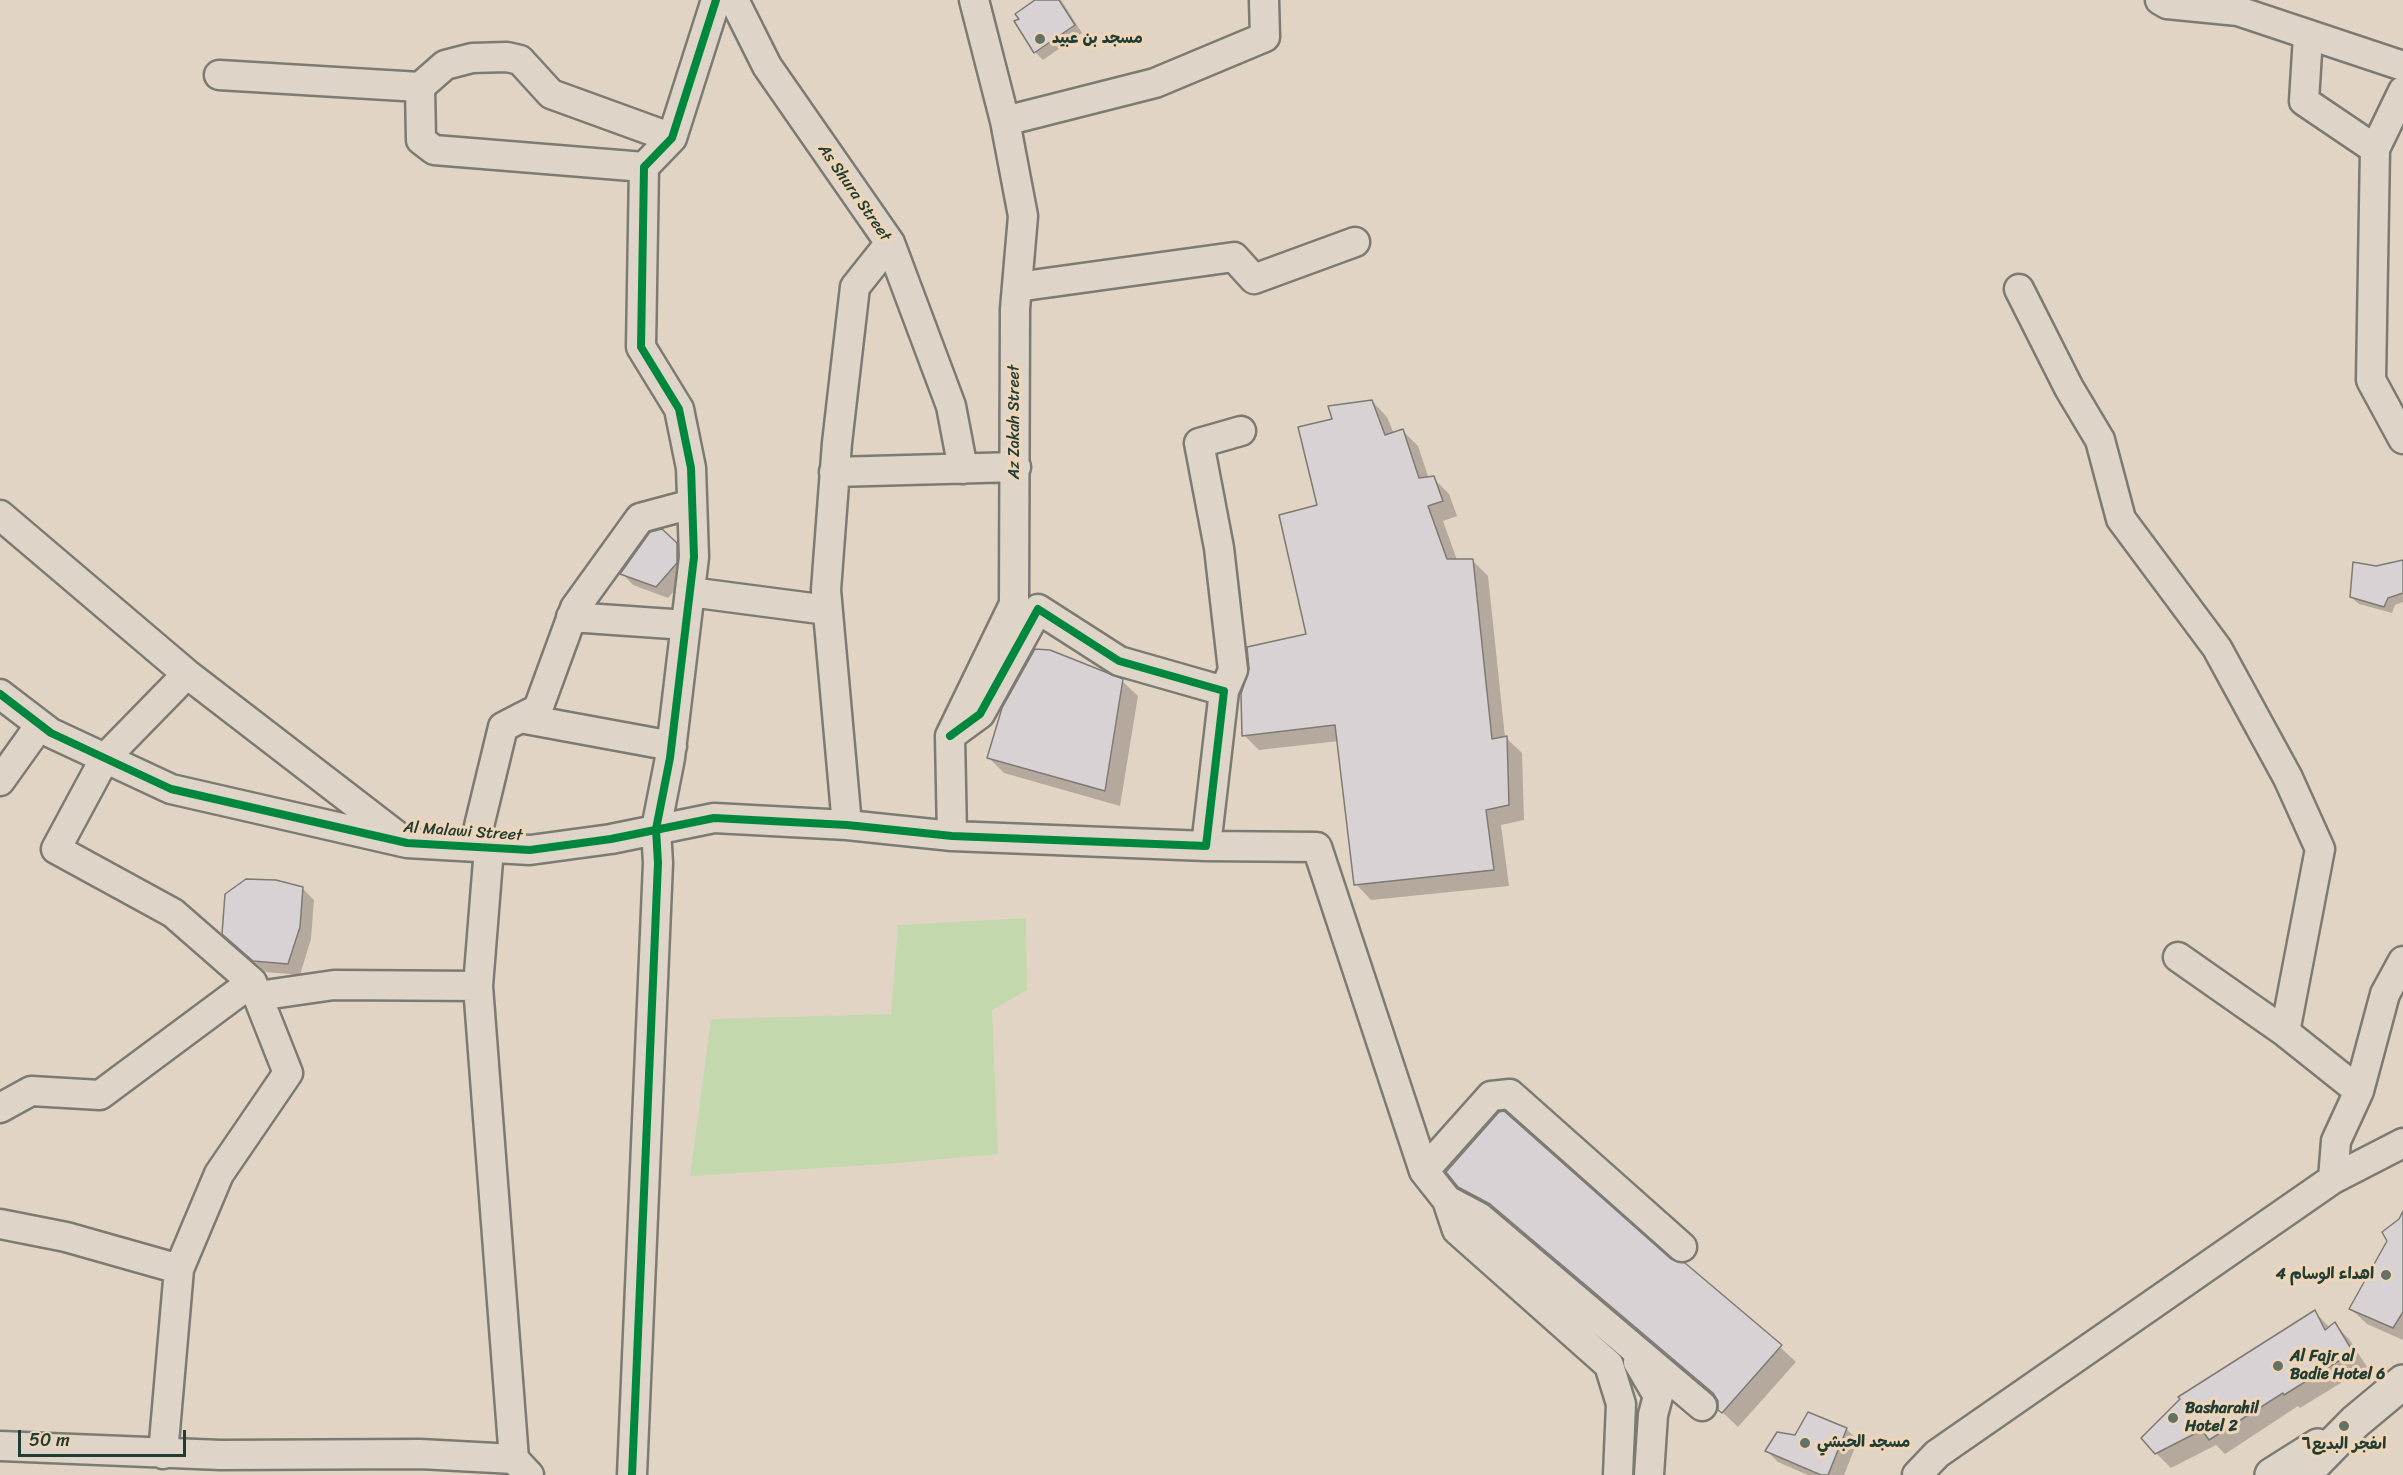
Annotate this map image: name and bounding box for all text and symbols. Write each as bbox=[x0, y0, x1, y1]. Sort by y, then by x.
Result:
place label: مسجد بن عبيد bbox=[1052, 29, 1143, 49]
marker: مسجد بن عبيد bbox=[1033, 32, 1047, 46]
street label: As Shura Street bbox=[813, 141, 895, 245]
street label: Az Zakah Street bbox=[1005, 365, 1025, 479]
street label: Al Malawi Street bbox=[403, 818, 523, 846]
place label: اهداء الوسام 4 bbox=[2276, 1265, 2374, 1285]
marker: اهداء الوسام 4 bbox=[2379, 1268, 2393, 1282]
place label: Al Fajr al Badie Hotel 6 bbox=[2290, 1347, 2385, 1385]
marker: Al Fajr al Badie Hotel 6 bbox=[2271, 1359, 2285, 1373]
place label: Basharahil Hotel 2 bbox=[2185, 1399, 2259, 1437]
marker: Basharahil Hotel 2 bbox=[2166, 1411, 2180, 1425]
scale bar bbox=[21, 1418, 189, 1456]
marker: اىفجر البديع٦ bbox=[2337, 1419, 2351, 1433]
text: 50 m bbox=[29, 1424, 70, 1456]
place label: مسجد الحبشي bbox=[1817, 1433, 1910, 1453]
place label: اىفجر البديع٦ bbox=[2302, 1435, 2386, 1455]
marker: مسجد الحبشي bbox=[1798, 1436, 1812, 1450]

